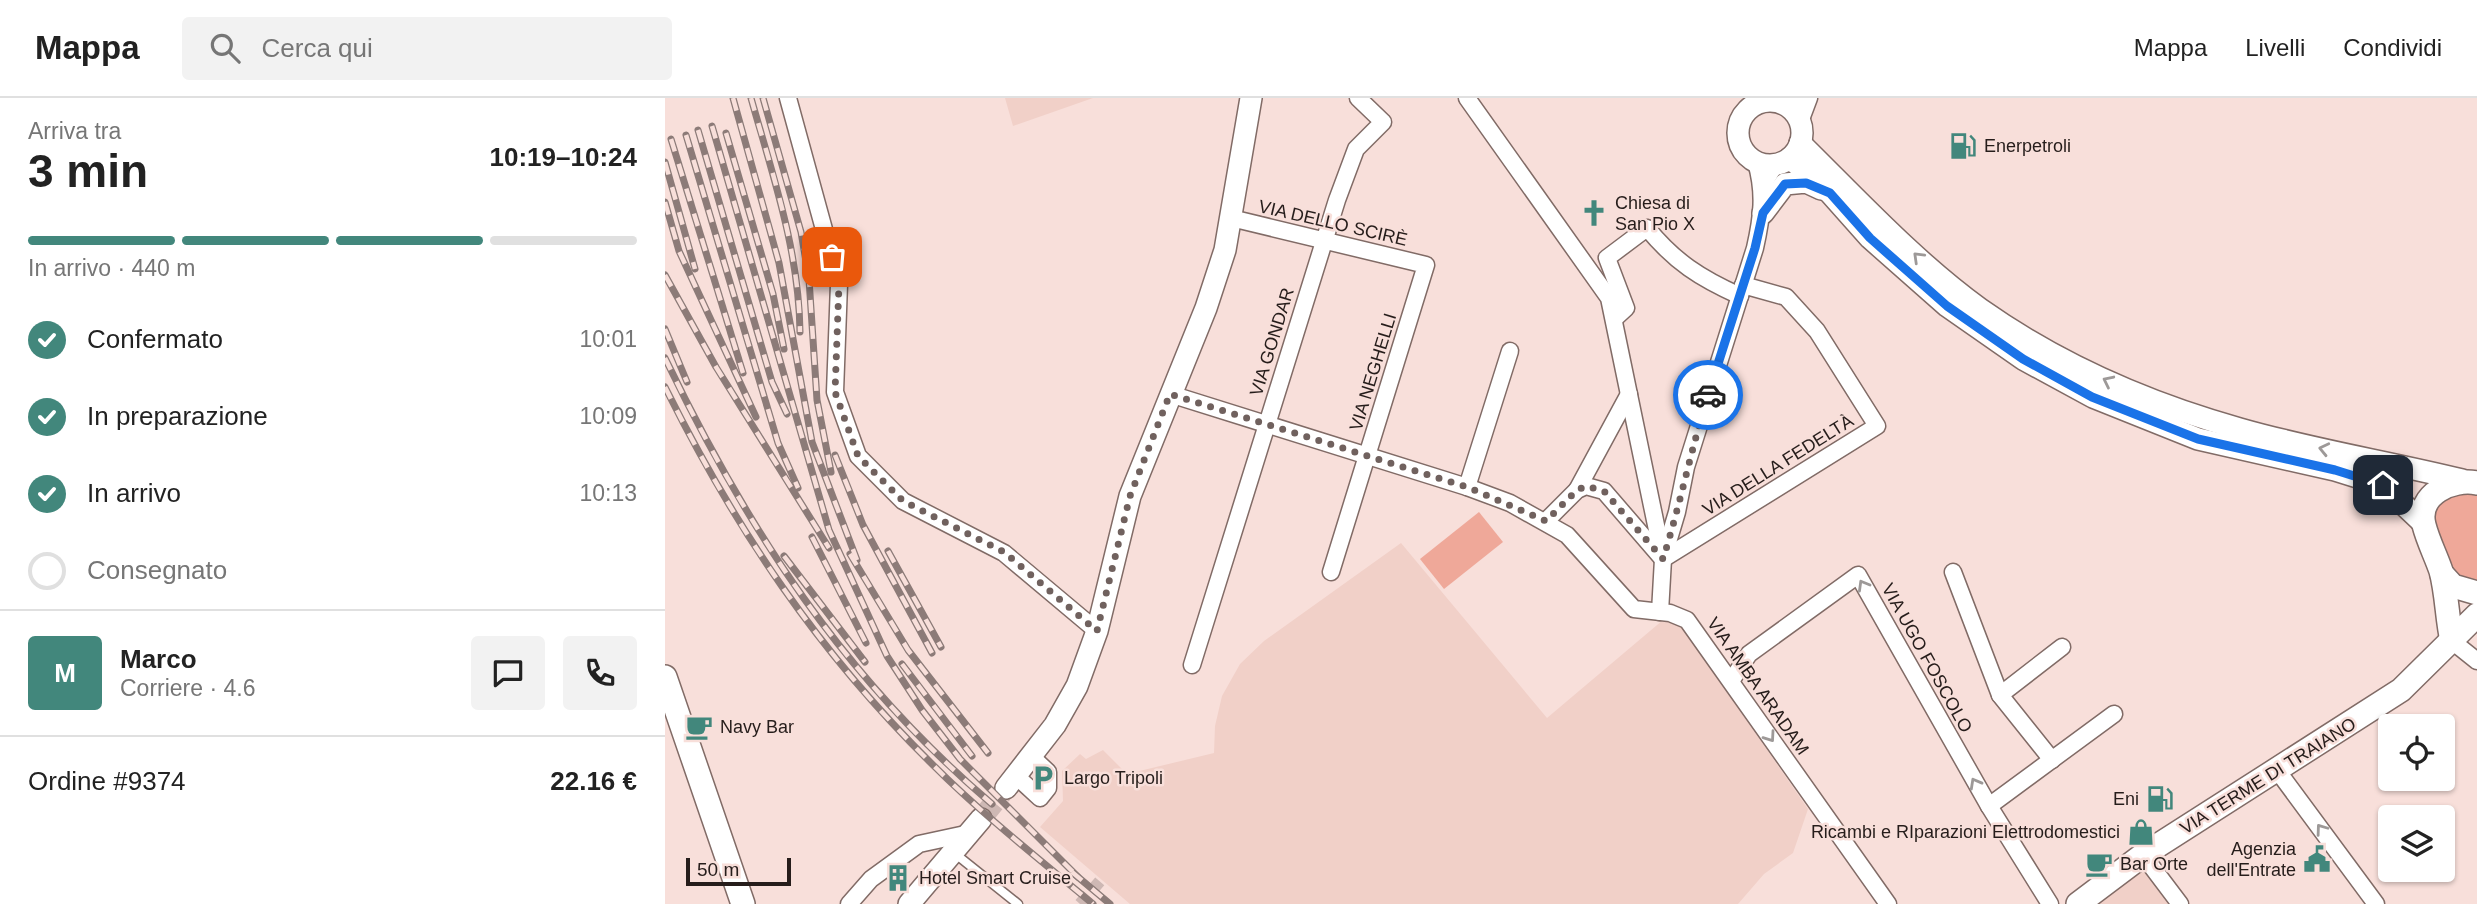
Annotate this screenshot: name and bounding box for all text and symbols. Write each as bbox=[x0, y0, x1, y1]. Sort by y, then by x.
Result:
search box bbox=[182, 17, 672, 80]
text: Mappa bbox=[35, 29, 140, 66]
icon: search bbox=[206, 29, 244, 67]
text: Cerca qui bbox=[262, 33, 373, 63]
text: Mappa bbox=[2134, 34, 2207, 61]
text: Livelli bbox=[2245, 34, 2305, 61]
text: Condividi bbox=[2343, 34, 2442, 61]
text: Arriva tra bbox=[28, 118, 121, 144]
fuel station icon: Enerpetroli bbox=[1948, 131, 1978, 161]
place label: Enerpetroli bbox=[1984, 136, 2071, 156]
text: 10:19–10:24 bbox=[490, 142, 637, 172]
text: 3 min bbox=[28, 145, 148, 197]
place label: Chiesa di San Pio X bbox=[1615, 193, 1695, 234]
street label: VIA DELLO SCIRÈ bbox=[1257, 196, 1409, 250]
church icon: Chiesa di San Pio X bbox=[1579, 198, 1609, 228]
pin bbox=[802, 227, 862, 287]
icon: bag bbox=[813, 238, 851, 276]
one-way arrow bbox=[1913, 253, 1926, 266]
text: In arrivo · 440 m bbox=[28, 255, 195, 281]
street label: VIA GONDAR bbox=[1246, 286, 1298, 398]
street label: VIA NEGHELLI bbox=[1346, 311, 1400, 433]
icon: check bbox=[28, 321, 66, 359]
text: Confermato bbox=[87, 324, 223, 354]
text: 10:01 bbox=[579, 326, 637, 352]
courier bbox=[1673, 360, 1743, 430]
one-way arrow bbox=[2103, 375, 2115, 389]
icon: car bbox=[1689, 376, 1727, 414]
icon: check bbox=[28, 398, 66, 436]
text: In preparazione bbox=[87, 401, 268, 431]
text: 10:09 bbox=[579, 403, 637, 429]
street label: VIA DELLA FEDELTÀ bbox=[1699, 410, 1857, 520]
one-way arrow bbox=[2318, 442, 2330, 457]
pin bbox=[2353, 455, 2413, 515]
icon: home bbox=[2364, 466, 2402, 504]
icon: check bbox=[28, 475, 66, 513]
text: In arrivo bbox=[87, 478, 181, 508]
text: 10:13 bbox=[579, 480, 637, 506]
text: Consegnato bbox=[87, 555, 227, 585]
one-way arrow bbox=[1859, 580, 1872, 593]
street label: VIA UGO FOSCOLO bbox=[1878, 580, 1976, 736]
street label: VIA AMBA ARADAM bbox=[1703, 613, 1813, 759]
button: chat bbox=[471, 636, 545, 710]
button: phone bbox=[563, 636, 637, 710]
text: Marco bbox=[120, 644, 197, 674]
text: M bbox=[54, 658, 76, 688]
text: Corriere · 4.6 bbox=[120, 675, 255, 701]
cafe icon: Navy Bar bbox=[684, 712, 714, 742]
street label: VIA TERME DI TRAIANO bbox=[2176, 714, 2360, 838]
map controls bbox=[2378, 714, 2455, 882]
button: locate bbox=[2378, 714, 2455, 791]
place label: Navy Bar bbox=[720, 717, 794, 737]
one-way arrow bbox=[1762, 729, 1774, 742]
parking icon: Largo Tripoli bbox=[1028, 763, 1058, 793]
text: Ordine #9374 bbox=[28, 766, 186, 796]
text: 22.16 € bbox=[550, 766, 637, 796]
place label: Largo Tripoli bbox=[1064, 768, 1163, 788]
one-way arrow bbox=[1970, 778, 1983, 791]
fuel station icon: Eni bbox=[2145, 784, 2175, 814]
place label: Eni bbox=[2113, 789, 2139, 809]
button: layers bbox=[2378, 805, 2455, 882]
shop icon: Ricambi e RIparazioni Elettrodomestici bbox=[2126, 817, 2156, 847]
place label: Ricambi e RIparazioni Elettrodomestici bbox=[1811, 822, 2120, 842]
one-way arrow bbox=[2316, 825, 2329, 837]
place label: Agenzia dell'Entrate bbox=[2207, 839, 2297, 880]
public building icon: Agenzia dell'Entrate bbox=[2302, 844, 2332, 874]
cafe icon: Bar Orte bbox=[2084, 849, 2114, 879]
place label: Bar Orte bbox=[2120, 854, 2188, 874]
scale bar bbox=[686, 855, 791, 887]
text: 50 m bbox=[697, 859, 739, 880]
building icon: Hotel Smart Cruise bbox=[883, 863, 913, 893]
place label: Hotel Smart Cruise bbox=[919, 868, 1071, 888]

